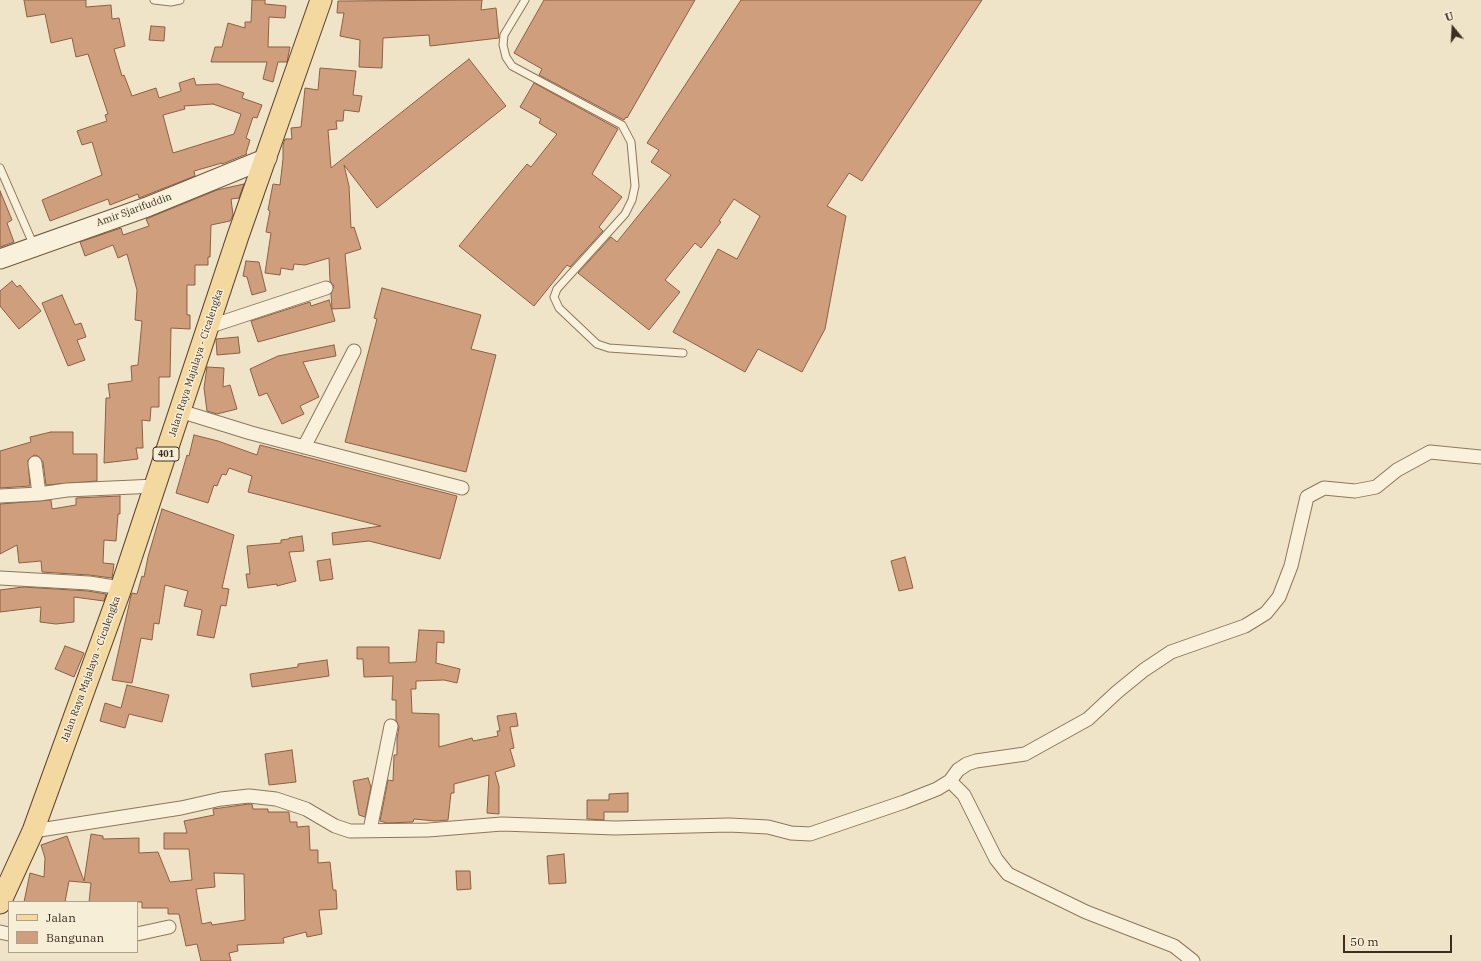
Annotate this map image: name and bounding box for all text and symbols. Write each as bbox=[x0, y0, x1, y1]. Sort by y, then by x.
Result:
north arrow bbox=[1433, 8, 1473, 48]
text: U bbox=[1443, 9, 1455, 25]
street label: Amir Sjarifuddin bbox=[95, 191, 173, 229]
street label: Jalan Raya Majalaya - Cicalengka bbox=[166, 288, 226, 438]
road number: 401 bbox=[153, 447, 179, 461]
street label: Jalan Raya Majalaya - Cicalengka bbox=[59, 594, 123, 744]
legend bbox=[8, 901, 138, 953]
text: Jalan bbox=[46, 910, 76, 925]
scale bar bbox=[1345, 927, 1454, 953]
text: Bangunan bbox=[46, 930, 104, 945]
text: 50 m bbox=[1350, 934, 1379, 949]

